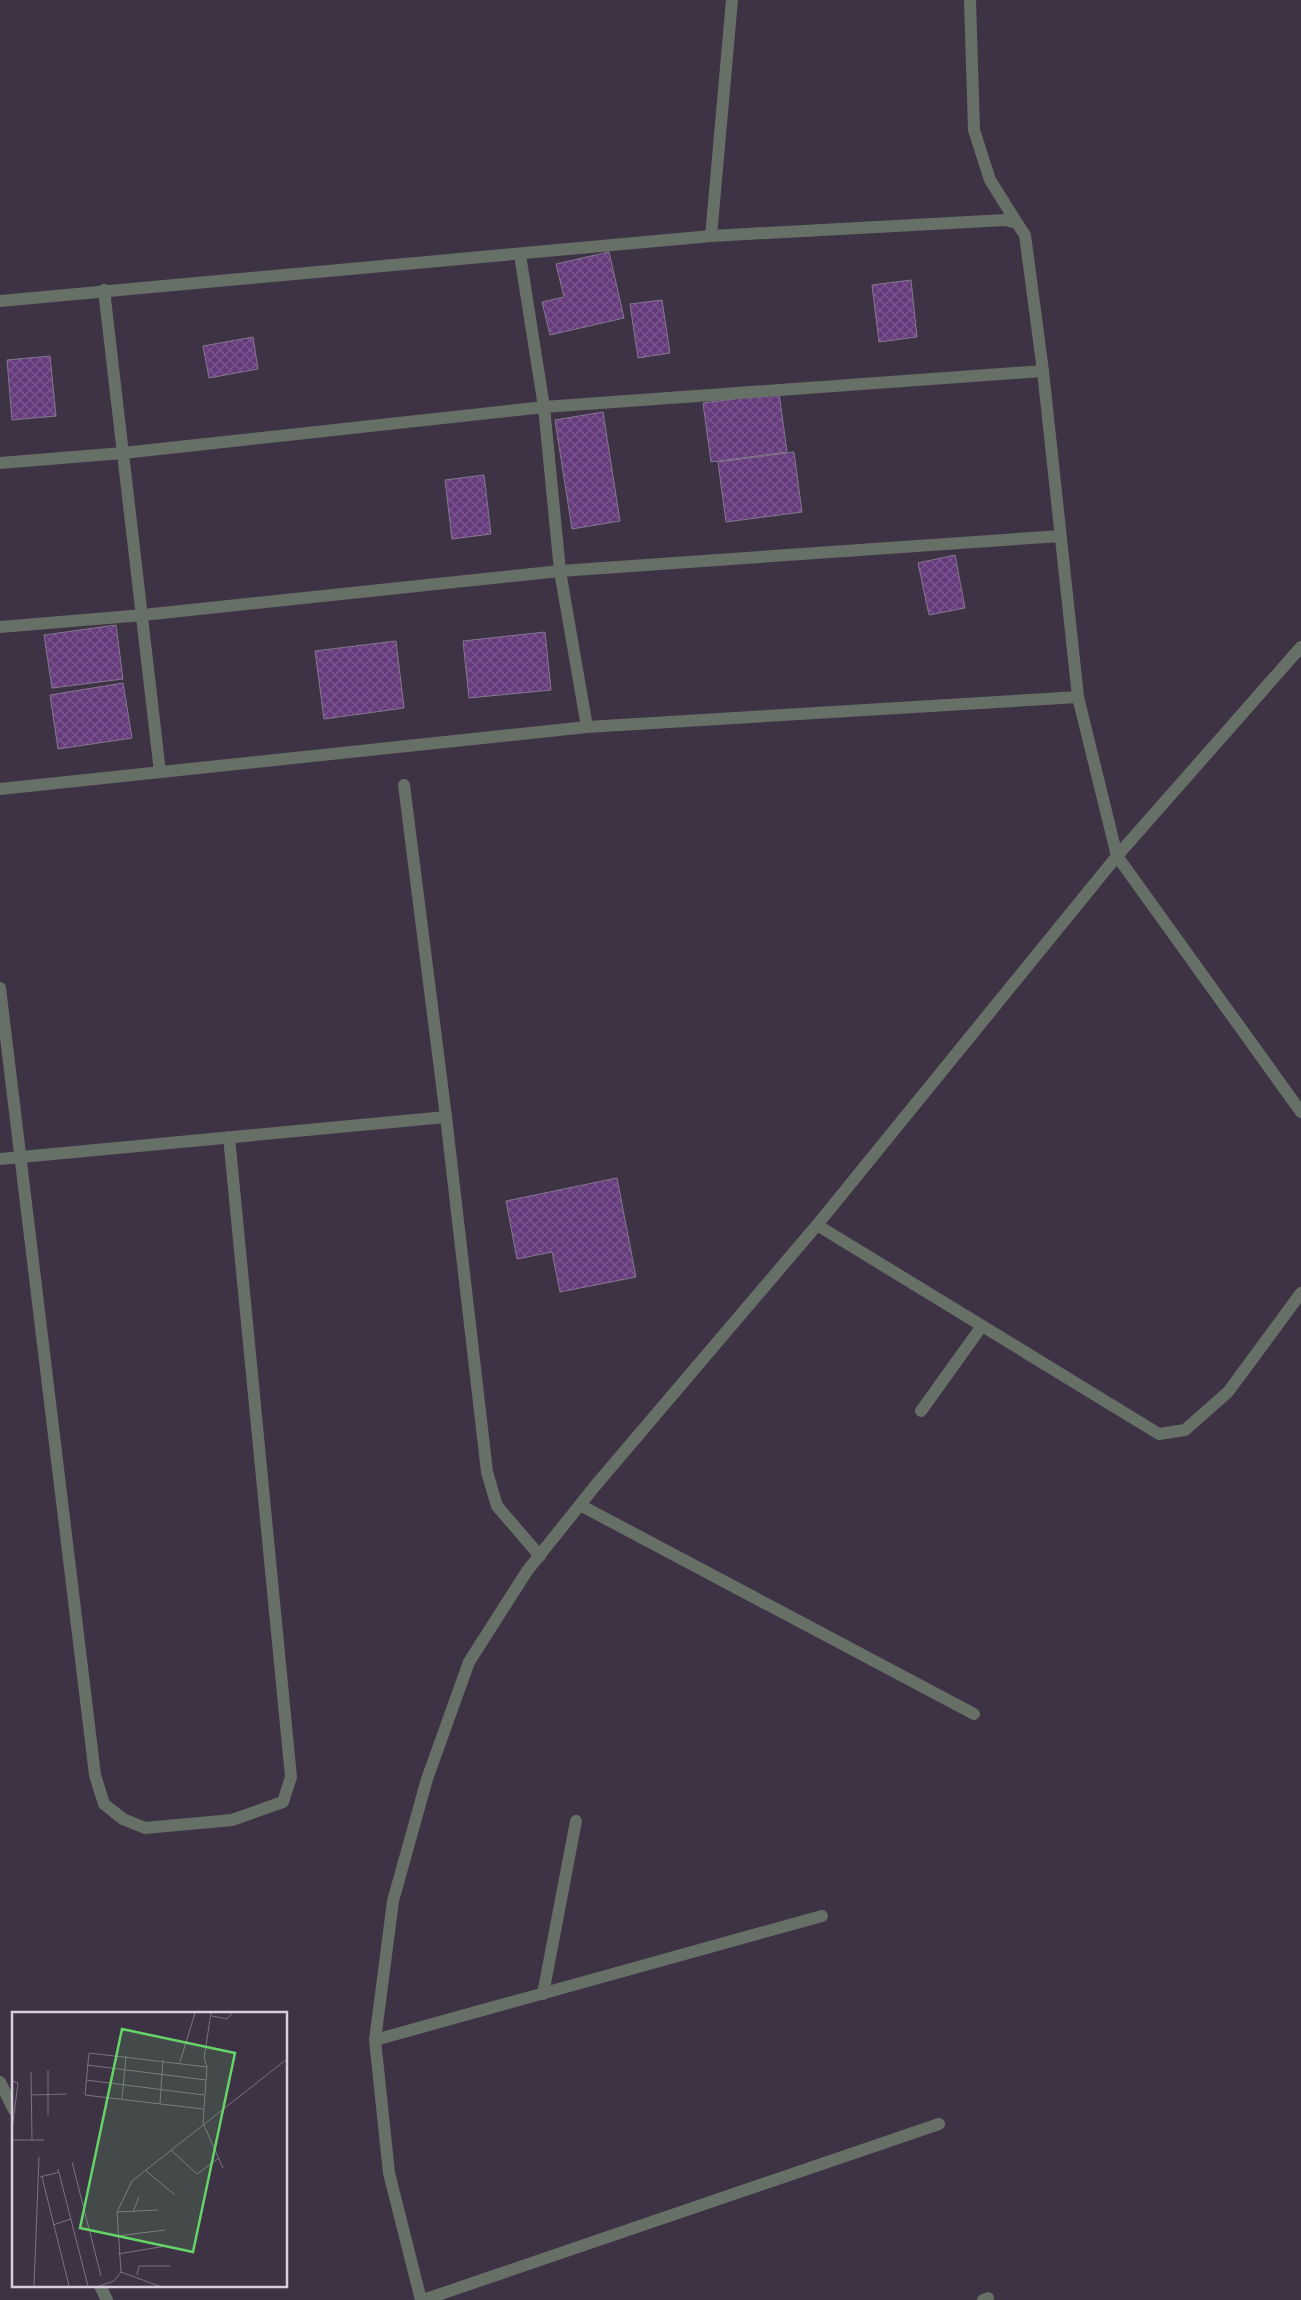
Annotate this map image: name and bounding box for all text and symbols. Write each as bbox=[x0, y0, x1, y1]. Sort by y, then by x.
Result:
inset map bbox=[12, 2012, 288, 2288]

